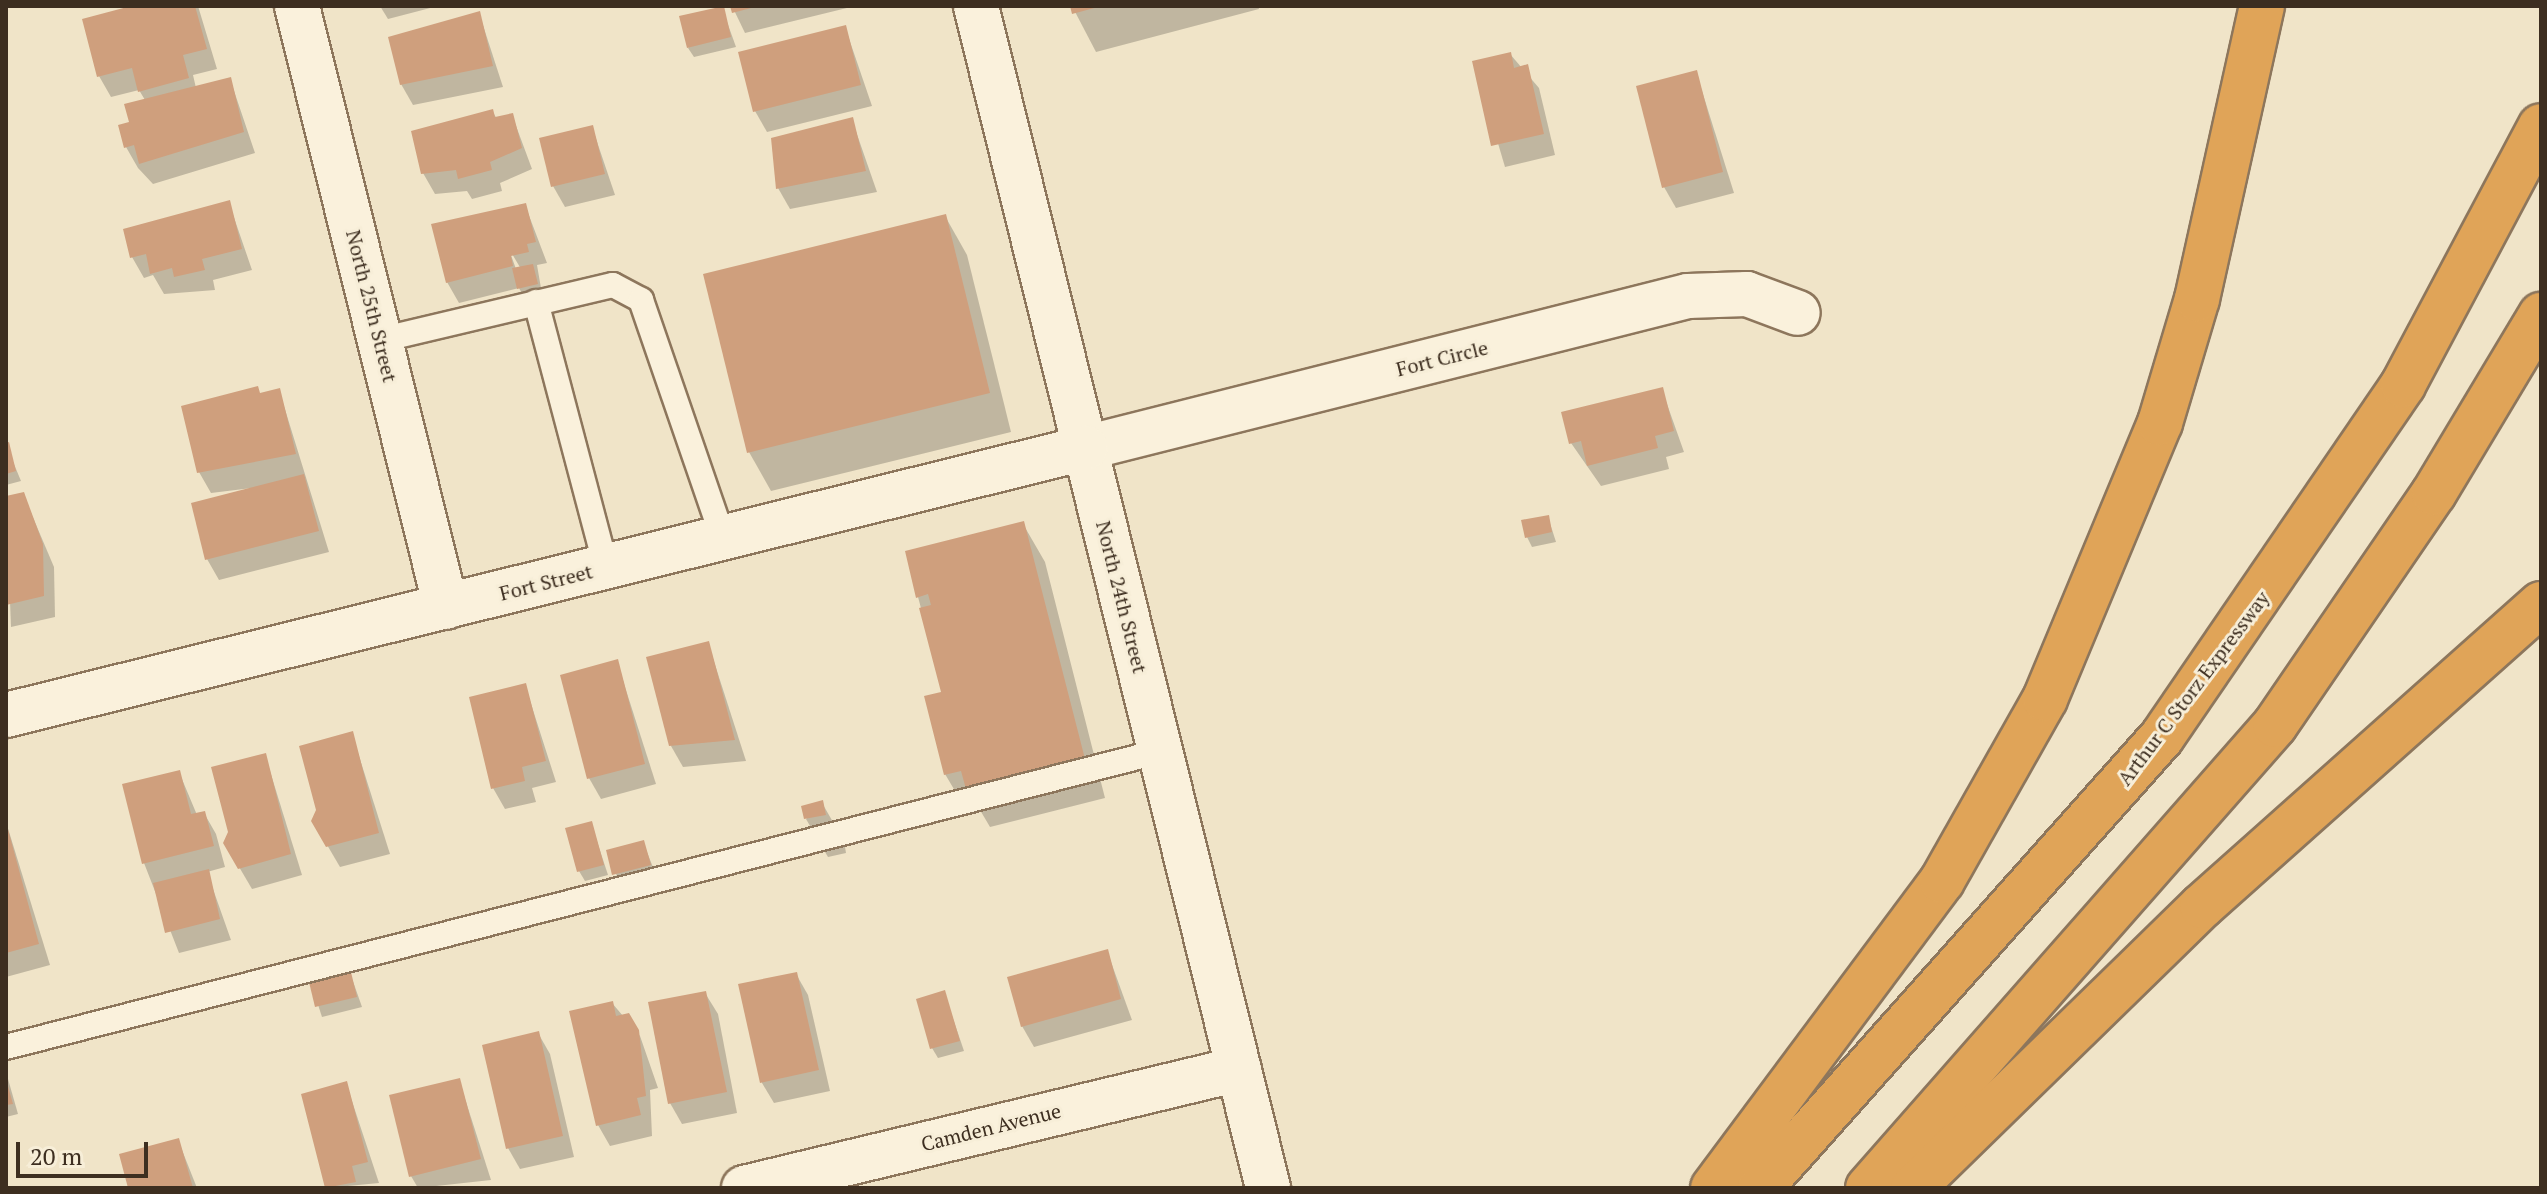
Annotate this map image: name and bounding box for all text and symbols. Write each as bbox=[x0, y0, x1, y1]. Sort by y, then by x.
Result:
street label: North 25th Street bbox=[341, 227, 403, 385]
street label: Fort Circle bbox=[1394, 335, 1490, 381]
street label: North 24th Street bbox=[1091, 518, 1153, 676]
street label: Fort Street bbox=[497, 559, 595, 605]
street label: Arthur C Storz Expressway bbox=[2112, 586, 2274, 790]
street label: Camden Avenue bbox=[918, 1098, 1064, 1156]
scale bar bbox=[20, 1126, 152, 1176]
text: 20 m bbox=[30, 1140, 82, 1172]

